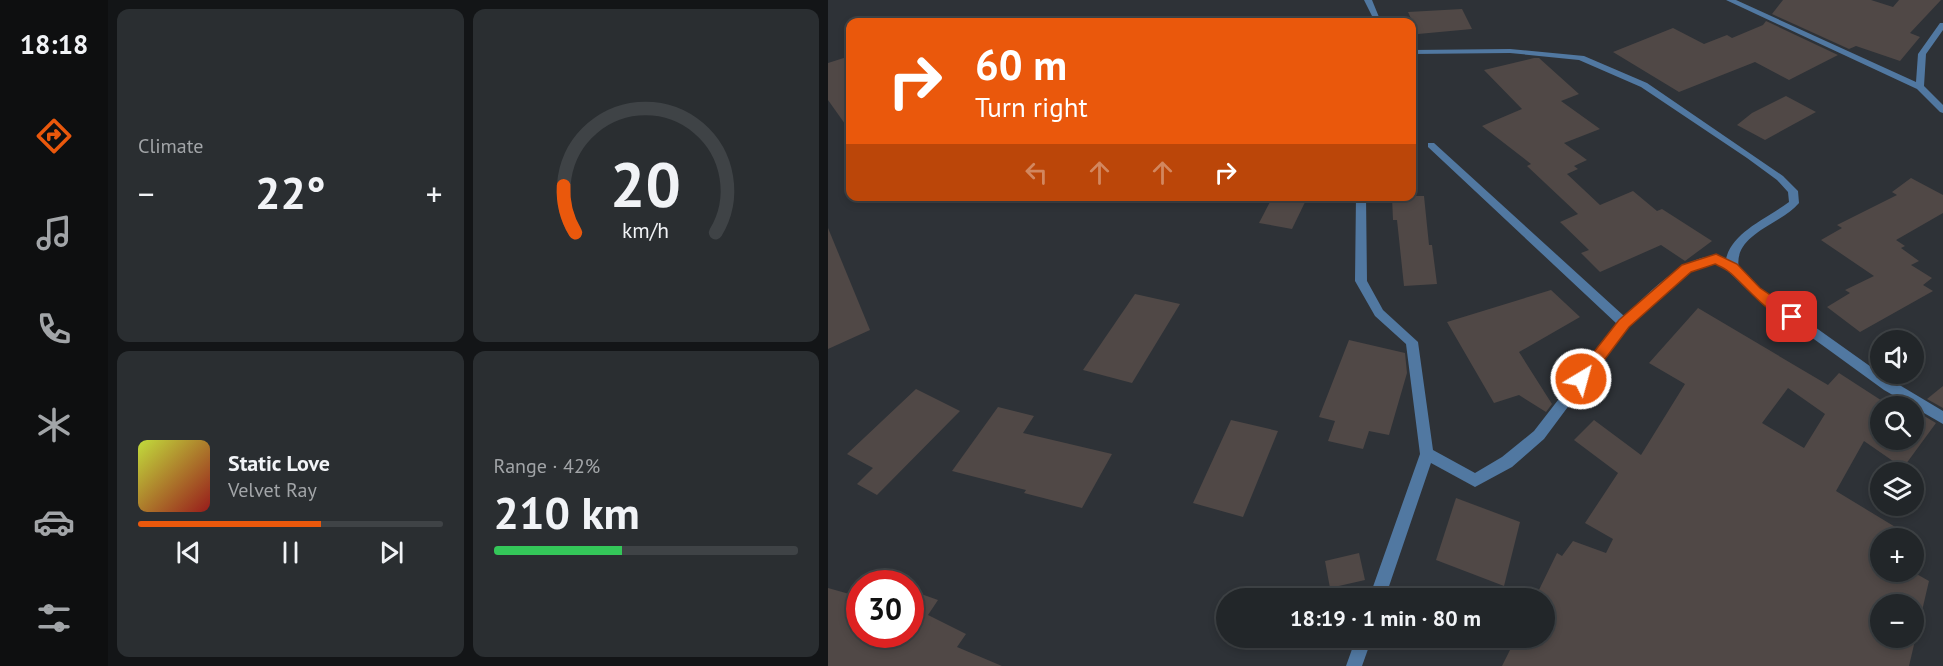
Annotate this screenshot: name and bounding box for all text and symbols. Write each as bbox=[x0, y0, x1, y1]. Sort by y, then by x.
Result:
text: 18:18 bbox=[20, 27, 88, 61]
text: 60 m bbox=[975, 37, 1067, 92]
icon: right bbox=[876, 42, 954, 120]
text: Turn right bbox=[975, 90, 1088, 124]
icon: directions bbox=[33, 115, 75, 157]
text: Climate bbox=[138, 133, 204, 159]
text: 20 bbox=[610, 143, 681, 224]
icon: left bbox=[1020, 156, 1053, 189]
icon: ahead bbox=[1083, 156, 1116, 189]
icon: ahead bbox=[1146, 156, 1179, 189]
icon: right bbox=[1209, 156, 1242, 189]
text: 22° bbox=[255, 163, 326, 221]
text: − bbox=[138, 172, 155, 215]
text: + bbox=[426, 172, 442, 215]
icon: music bbox=[33, 212, 75, 254]
text: km/h bbox=[622, 216, 669, 244]
pin bbox=[1766, 291, 1817, 342]
icon: arrive bbox=[1775, 300, 1808, 333]
icon: phone bbox=[33, 308, 75, 350]
map controls bbox=[1870, 330, 1924, 648]
button: sound bbox=[1870, 330, 1924, 384]
position arrow bbox=[1549, 347, 1613, 411]
button: search bbox=[1870, 396, 1924, 450]
icon: climate bbox=[33, 404, 75, 446]
text: Static Love bbox=[228, 449, 330, 477]
text: Range · 42% bbox=[494, 453, 600, 479]
button: layers bbox=[1870, 462, 1924, 516]
text: Velvet Ray bbox=[228, 477, 317, 503]
text: 210 km bbox=[494, 483, 640, 541]
icon: car bbox=[33, 501, 75, 543]
button: + bbox=[1870, 528, 1924, 582]
icon: previous bbox=[172, 536, 205, 569]
icon: pause bbox=[274, 536, 307, 569]
icon: next bbox=[375, 536, 408, 569]
speed limit sign: 30 bbox=[846, 570, 924, 648]
button: − bbox=[1870, 594, 1924, 648]
icon: filters bbox=[33, 597, 75, 639]
text: 18:19 · 1 min · 80 m bbox=[1290, 604, 1481, 632]

